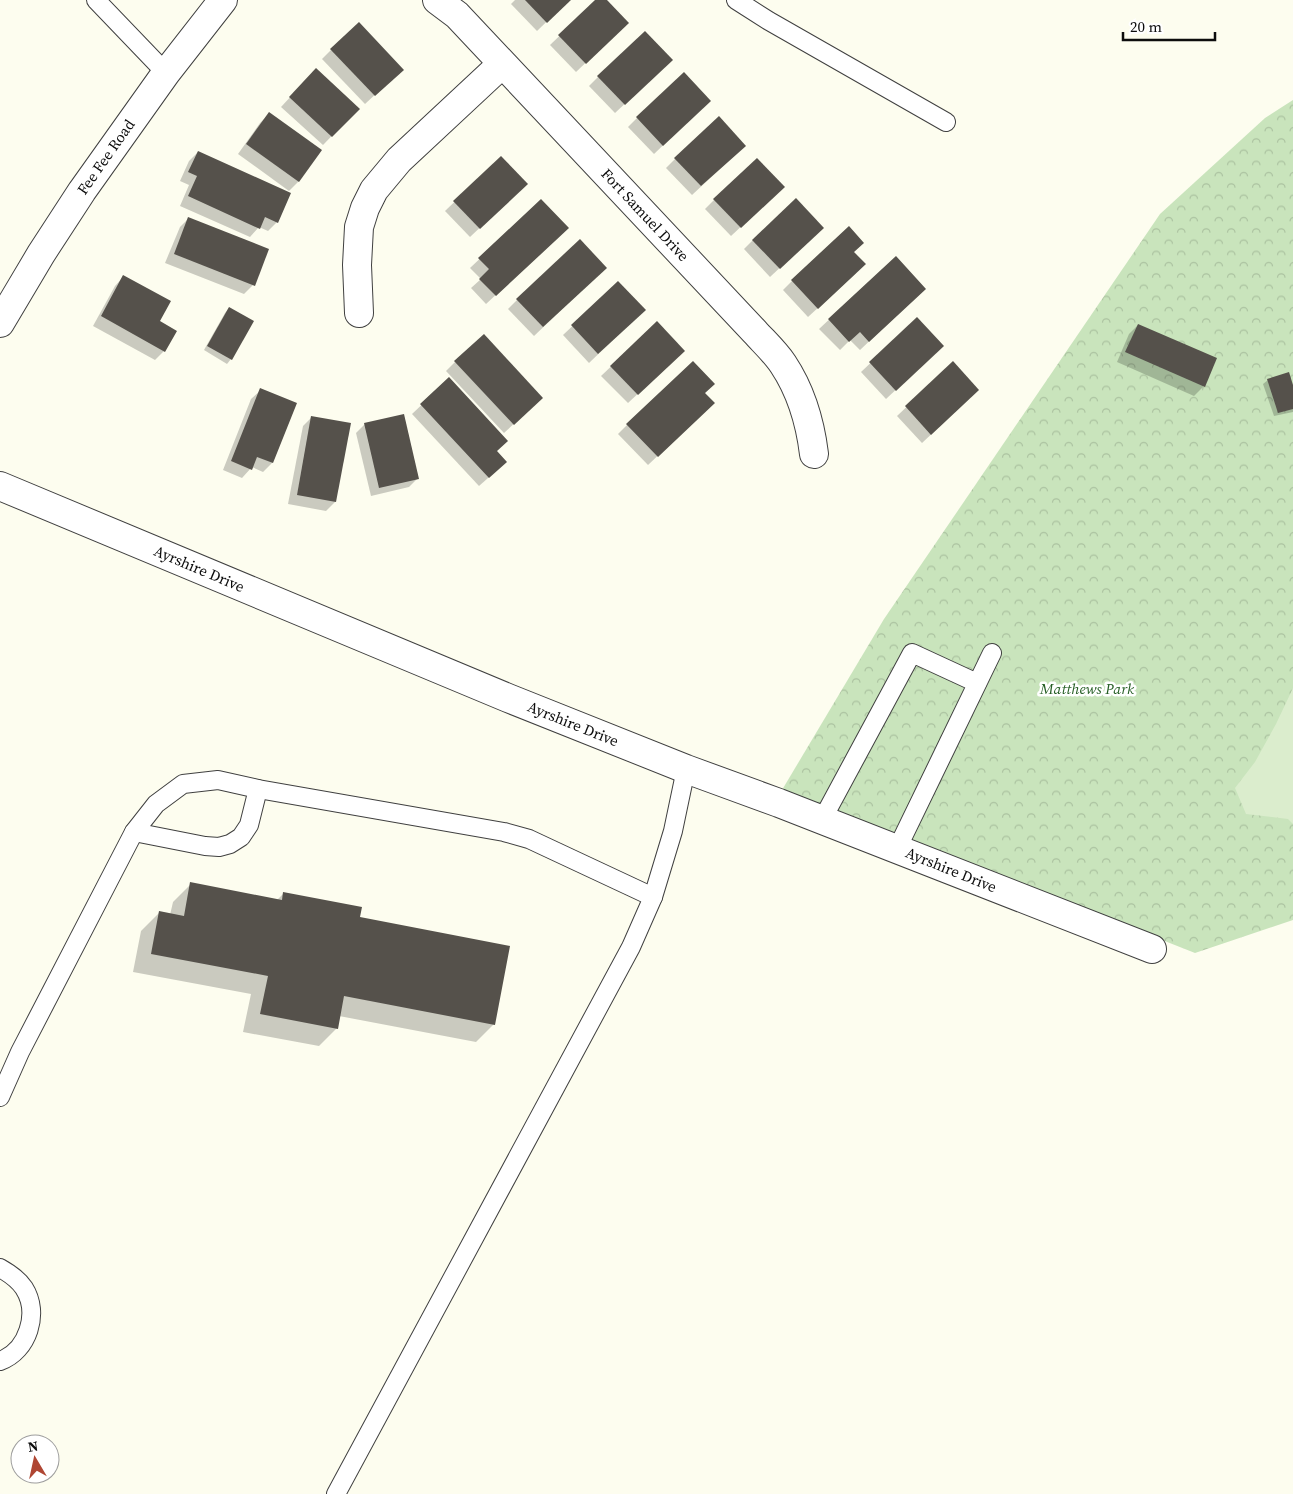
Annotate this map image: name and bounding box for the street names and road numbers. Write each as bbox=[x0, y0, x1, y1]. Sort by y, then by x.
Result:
street label: Fee Fee Road bbox=[72, 114, 140, 199]
street label: Fort Samuel Drive bbox=[597, 164, 694, 266]
street label: Ayrshire Drive bbox=[151, 540, 248, 597]
street label: Ayrshire Drive bbox=[525, 696, 622, 751]
street label: Ayrshire Drive bbox=[903, 842, 1000, 897]

